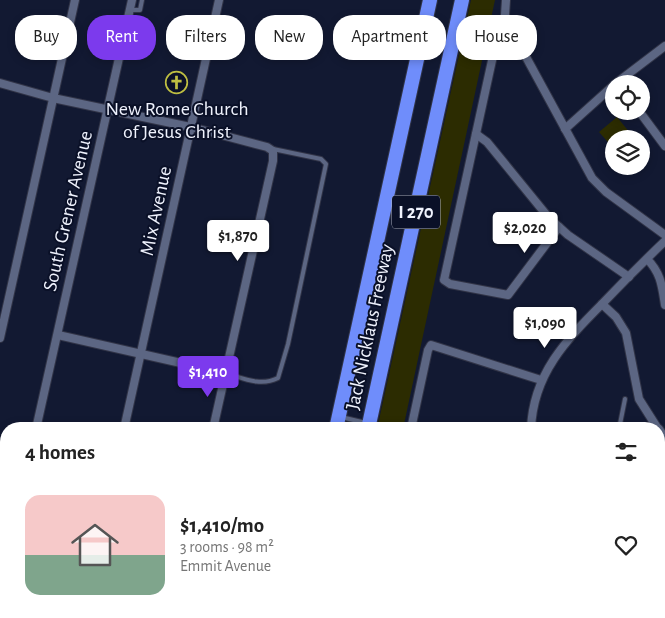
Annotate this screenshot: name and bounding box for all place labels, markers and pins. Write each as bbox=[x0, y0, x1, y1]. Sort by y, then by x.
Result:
church icon: New Rome Church of Jesus Christ bbox=[165, 71, 189, 95]
place label: New Rome Church of Jesus Christ bbox=[105, 99, 249, 142]
pin: $2,020 bbox=[484, 212, 566, 254]
pin: $1,870 bbox=[197, 220, 279, 262]
pin: $1,090 bbox=[504, 306, 586, 349]
pin: $1,410 bbox=[167, 356, 249, 398]

